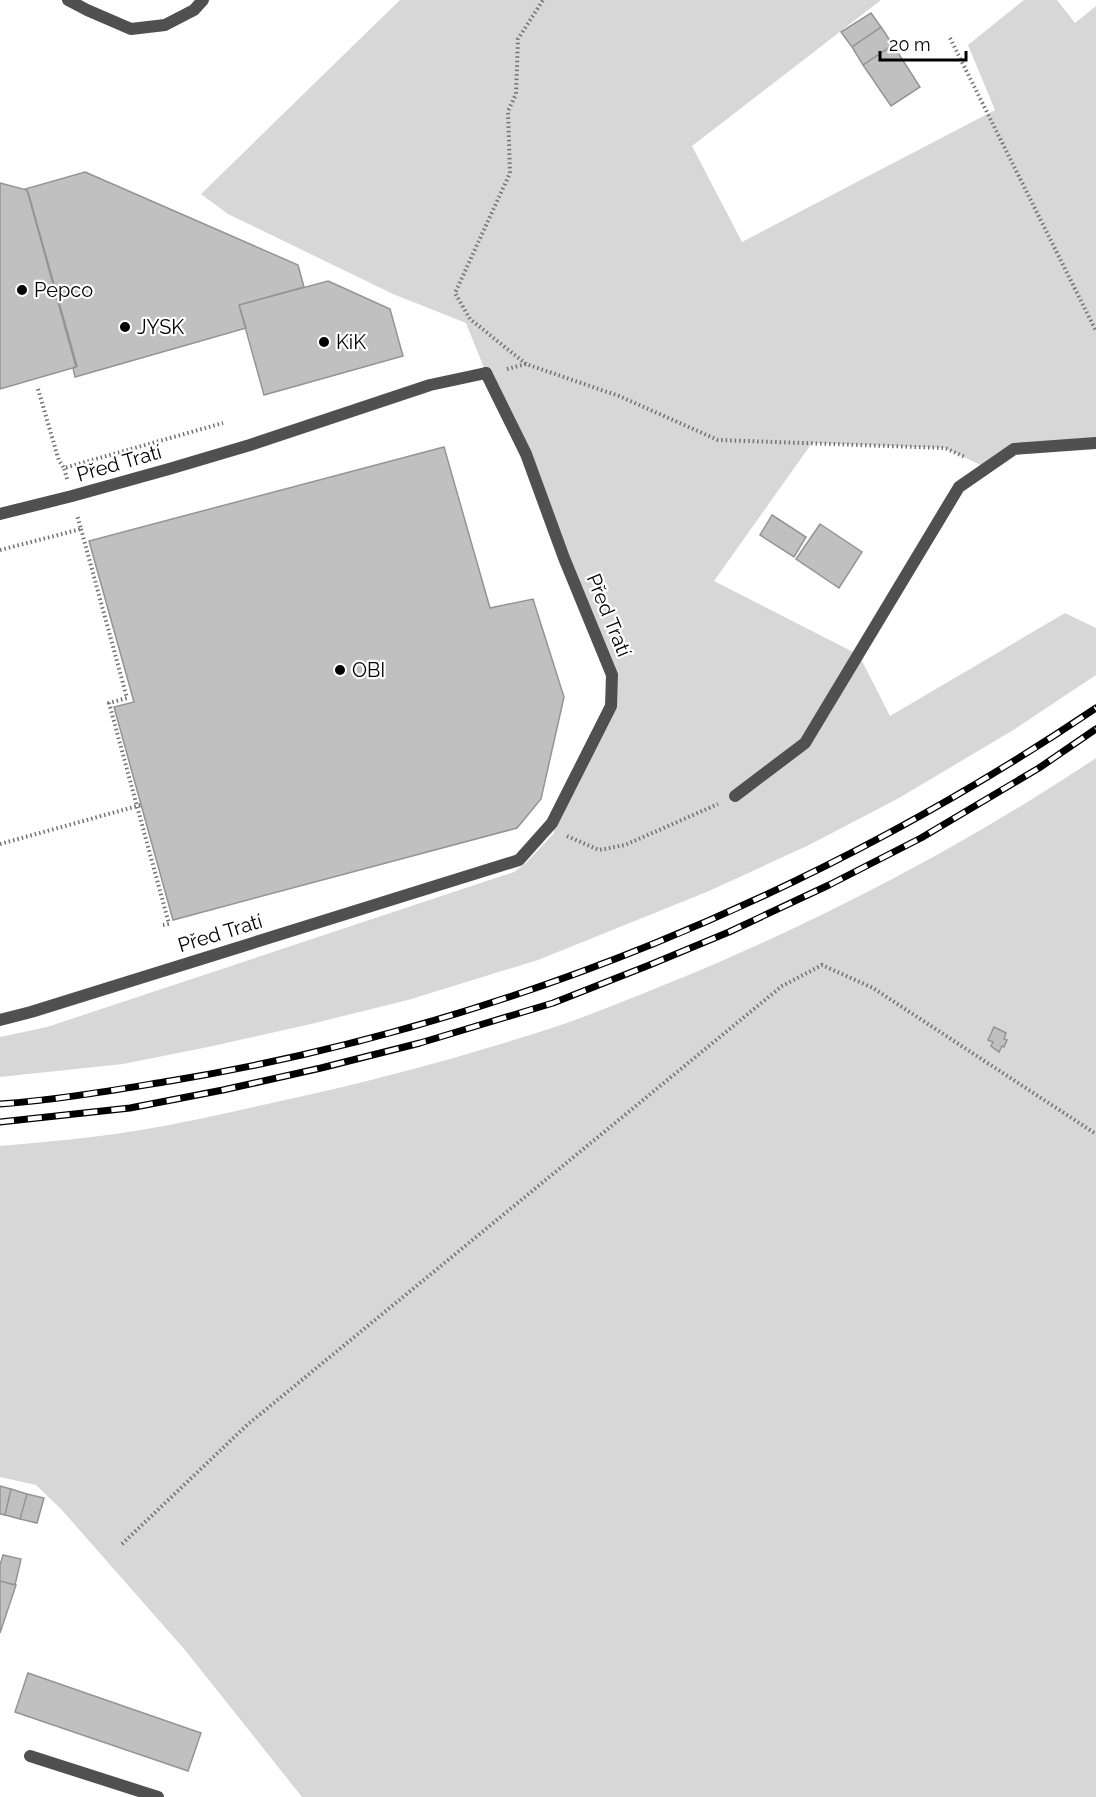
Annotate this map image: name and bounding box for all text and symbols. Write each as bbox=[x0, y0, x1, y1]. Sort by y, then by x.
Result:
scale bar bbox=[880, 24, 966, 62]
text: 20 m bbox=[889, 34, 931, 55]
place label: Pepco bbox=[34, 278, 93, 302]
marker: Pepco bbox=[15, 283, 29, 297]
place label: JYSK bbox=[137, 315, 184, 339]
marker: JYSK bbox=[118, 320, 132, 334]
place label: KiK bbox=[336, 330, 366, 354]
marker: KiK bbox=[317, 335, 331, 349]
street label: Před Tratí bbox=[74, 439, 165, 487]
street label: Před Tratí bbox=[582, 570, 637, 660]
place label: OBI bbox=[352, 658, 385, 682]
marker: OBI bbox=[333, 663, 347, 677]
street label: Před Tratí bbox=[175, 909, 266, 957]

